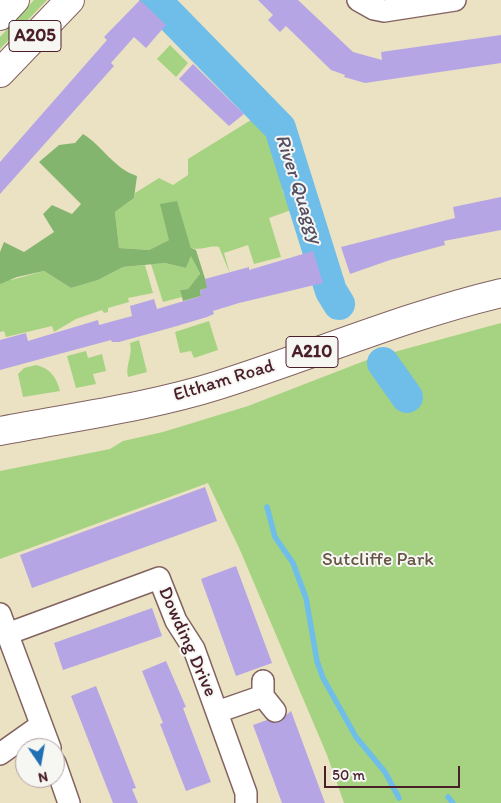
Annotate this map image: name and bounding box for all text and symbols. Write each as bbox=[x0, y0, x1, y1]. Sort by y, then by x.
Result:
road number: A205 bbox=[9, 20, 61, 52]
water label: River Quaggy bbox=[269, 131, 327, 247]
road number: A210 bbox=[286, 337, 338, 368]
street label: Eltham Road bbox=[171, 355, 277, 407]
park label: Sutcliffe Park bbox=[322, 549, 434, 571]
street label: Dowding Drive bbox=[153, 584, 221, 700]
north arrow bbox=[15, 738, 65, 788]
scale bar bbox=[326, 756, 462, 788]
text: 50 m bbox=[332, 766, 365, 784]
text: N bbox=[37, 768, 49, 786]

